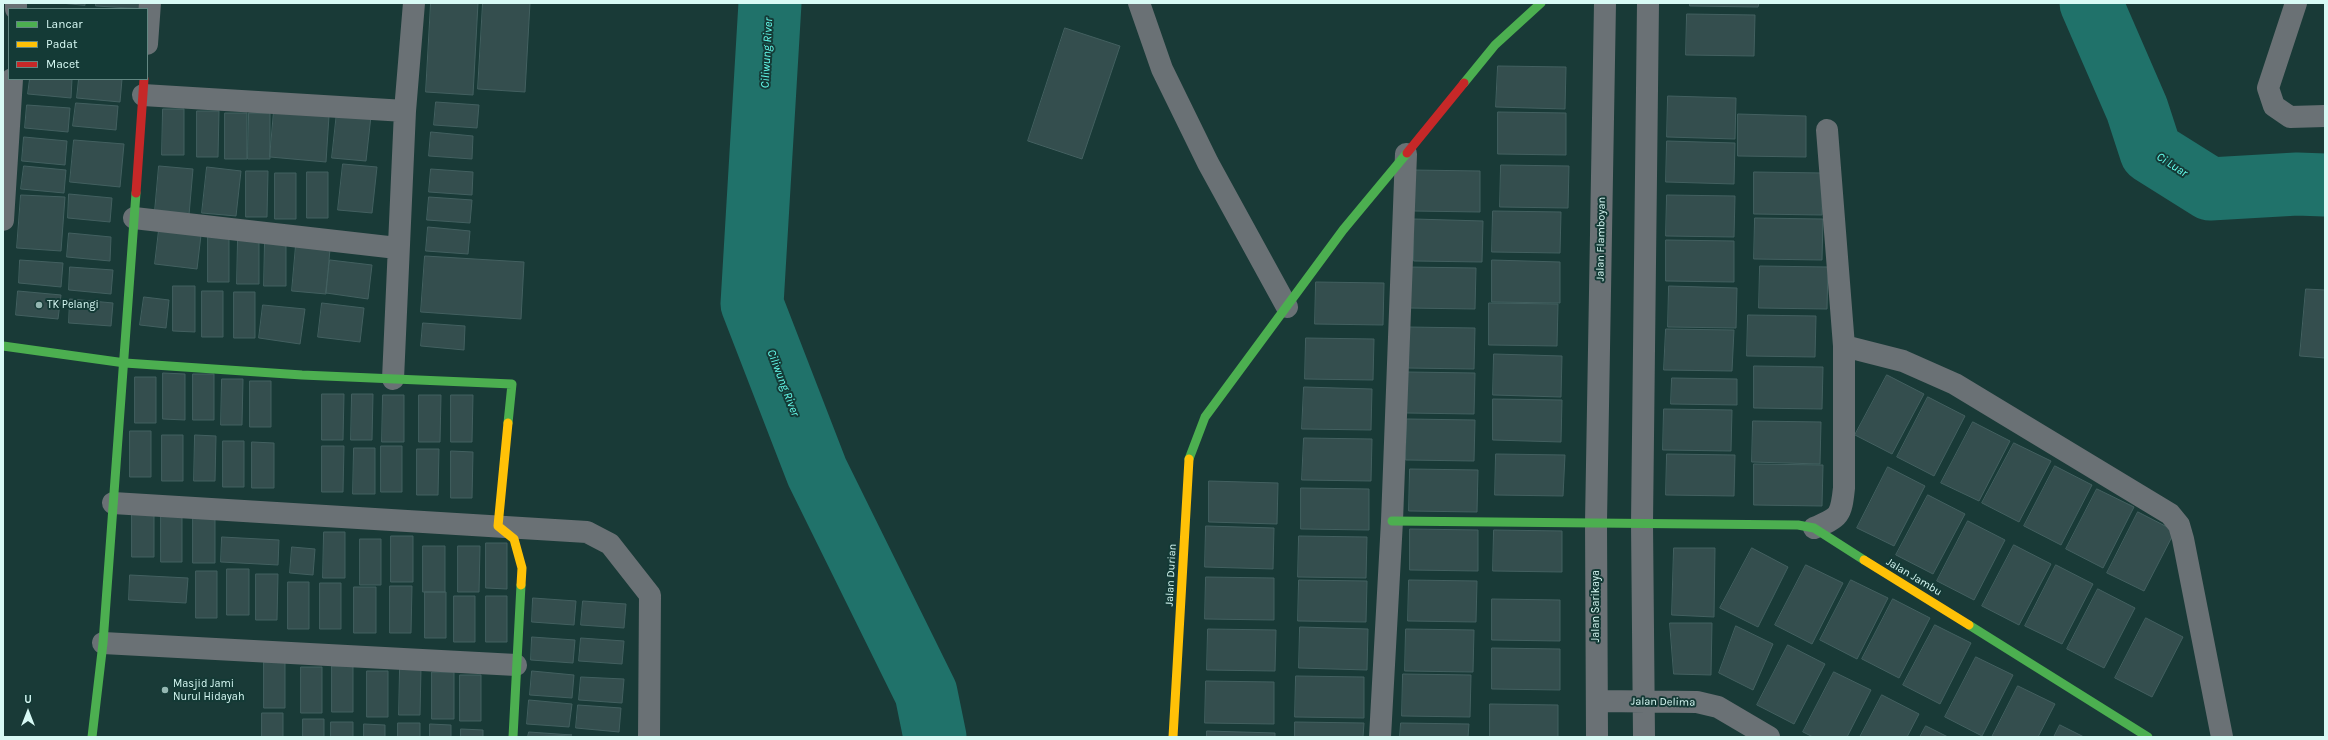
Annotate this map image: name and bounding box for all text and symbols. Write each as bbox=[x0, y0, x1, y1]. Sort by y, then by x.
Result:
legend bbox=[8, 8, 148, 80]
text: Lancar bbox=[46, 17, 83, 31]
water label: Ciliwung River bbox=[758, 17, 776, 89]
text: Padat bbox=[46, 37, 77, 51]
text: Macet bbox=[46, 57, 80, 71]
water label: Ci Luar bbox=[2154, 150, 2190, 180]
street label: Jalan Flamboyan bbox=[1594, 197, 1608, 281]
place label: TK Pelangi bbox=[47, 298, 99, 312]
marker: TK Pelangi bbox=[34, 300, 44, 310]
water label: Ciliwung River bbox=[764, 347, 802, 419]
street label: Jalan Durian bbox=[1163, 543, 1179, 607]
street label: Jalan Jambu bbox=[1884, 555, 1944, 599]
street label: Jalan Sarikaya bbox=[1589, 570, 1603, 642]
place label: Masjid Jami Nurul Hidayah bbox=[173, 677, 245, 703]
marker: Masjid Jami Nurul Hidayah bbox=[160, 685, 170, 695]
north arrow bbox=[8, 692, 48, 732]
text: U bbox=[24, 693, 32, 706]
street label: Jalan Delima bbox=[1631, 695, 1695, 709]

